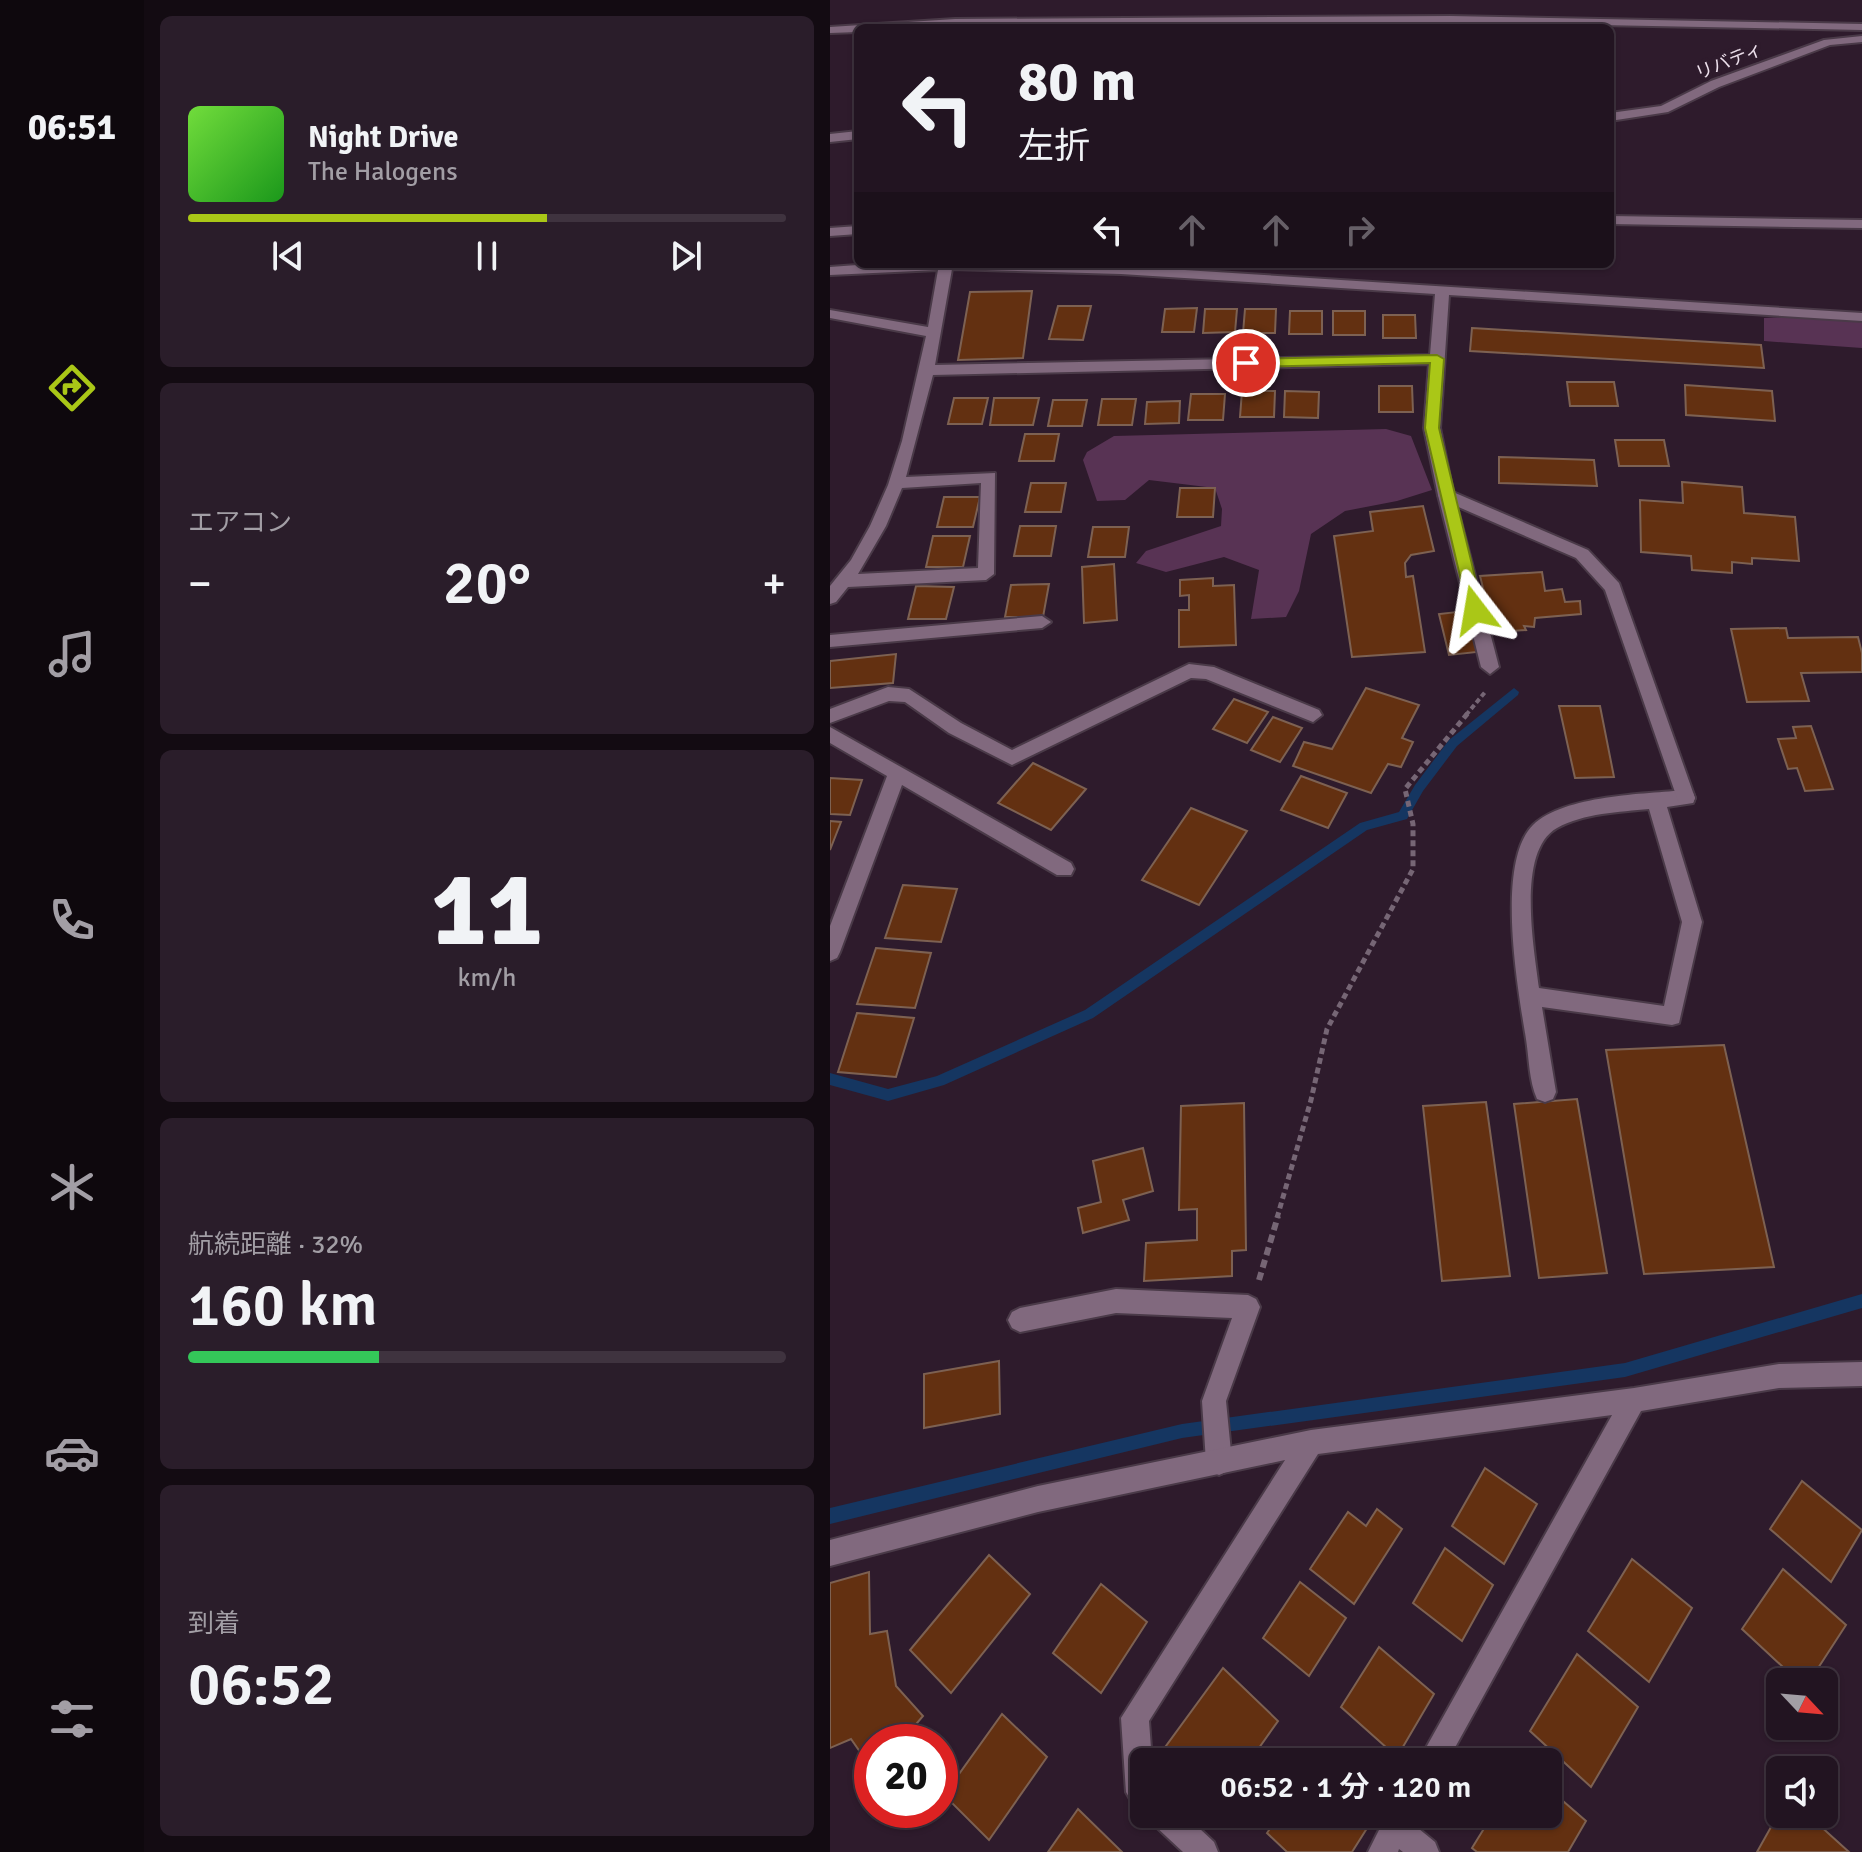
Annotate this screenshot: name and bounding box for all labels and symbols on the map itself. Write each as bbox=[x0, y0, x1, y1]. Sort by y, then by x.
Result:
street label: リバティ bbox=[1692, 38, 1766, 84]
pin bbox=[1212, 329, 1280, 397]
position arrow bbox=[1433, 568, 1517, 652]
north arrow bbox=[1766, 1668, 1838, 1740]
speed limit sign: 20 bbox=[854, 1724, 958, 1828]

